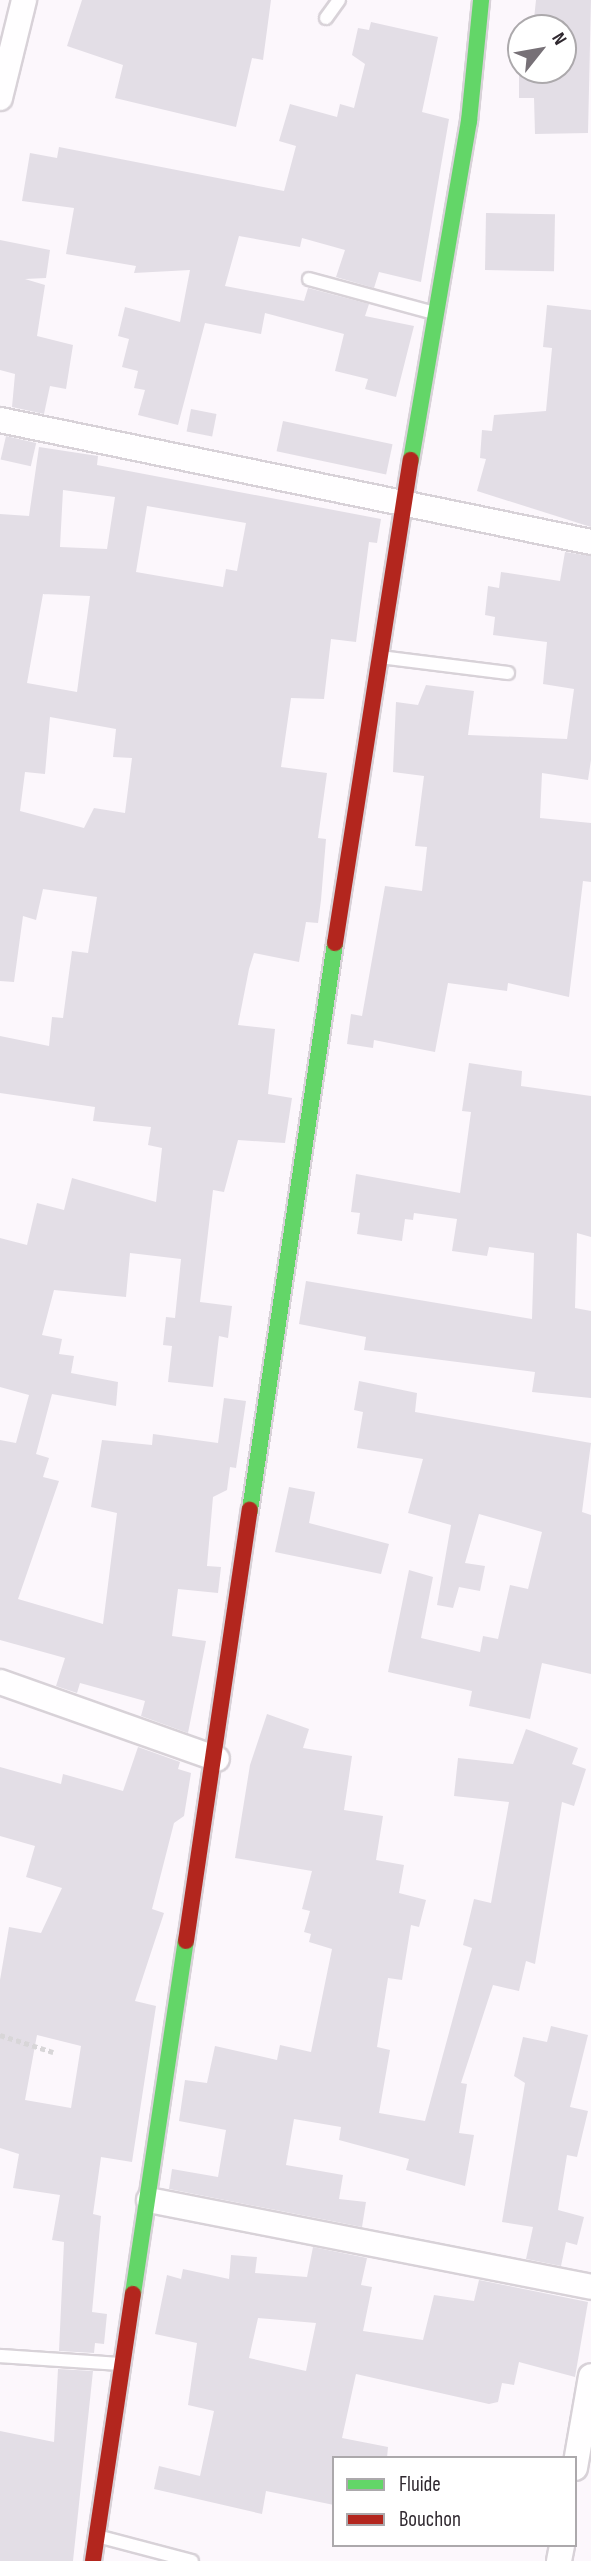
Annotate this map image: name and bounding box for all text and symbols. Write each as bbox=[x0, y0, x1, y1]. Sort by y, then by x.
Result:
north arrow bbox=[507, 14, 577, 84]
text: N bbox=[546, 29, 571, 49]
legend bbox=[332, 2456, 577, 2547]
text: Fluide bbox=[399, 2472, 441, 2497]
text: Bouchon bbox=[399, 2507, 461, 2532]

